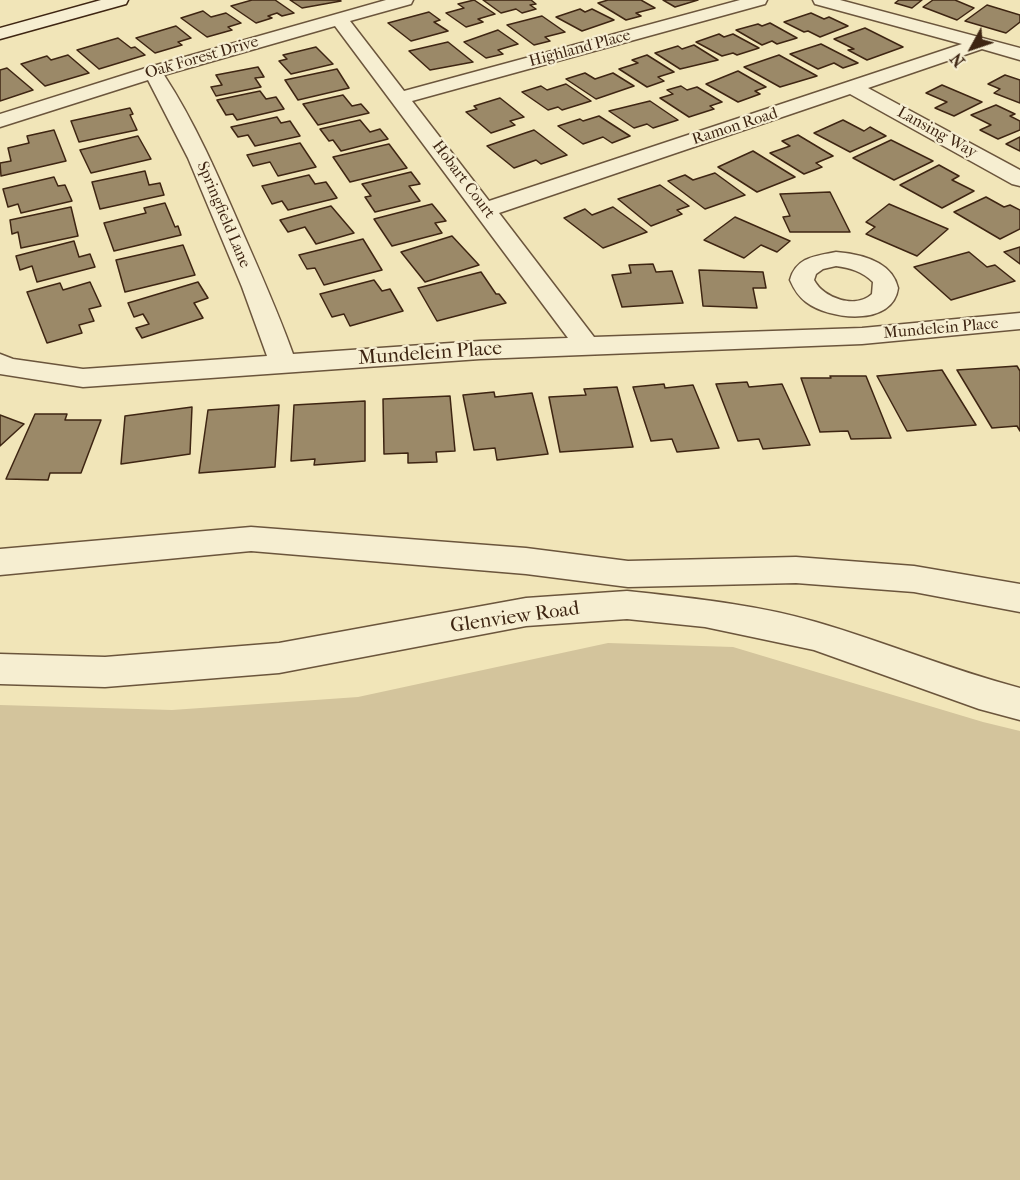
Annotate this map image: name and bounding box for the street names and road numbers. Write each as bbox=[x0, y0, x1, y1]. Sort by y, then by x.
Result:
street label: Highland Place bbox=[527, 26, 633, 72]
street label: Oak Forest Drive bbox=[143, 33, 261, 83]
street label: Lansing Way bbox=[894, 103, 980, 163]
street label: Ramon Road bbox=[690, 104, 780, 150]
street label: Hobart Court bbox=[427, 137, 499, 223]
street label: Springfield Lane bbox=[192, 159, 254, 271]
street label: Mundelein Place bbox=[883, 314, 999, 344]
street label: Mundelein Place bbox=[357, 337, 503, 371]
street label: Glenview Road bbox=[449, 597, 581, 639]

